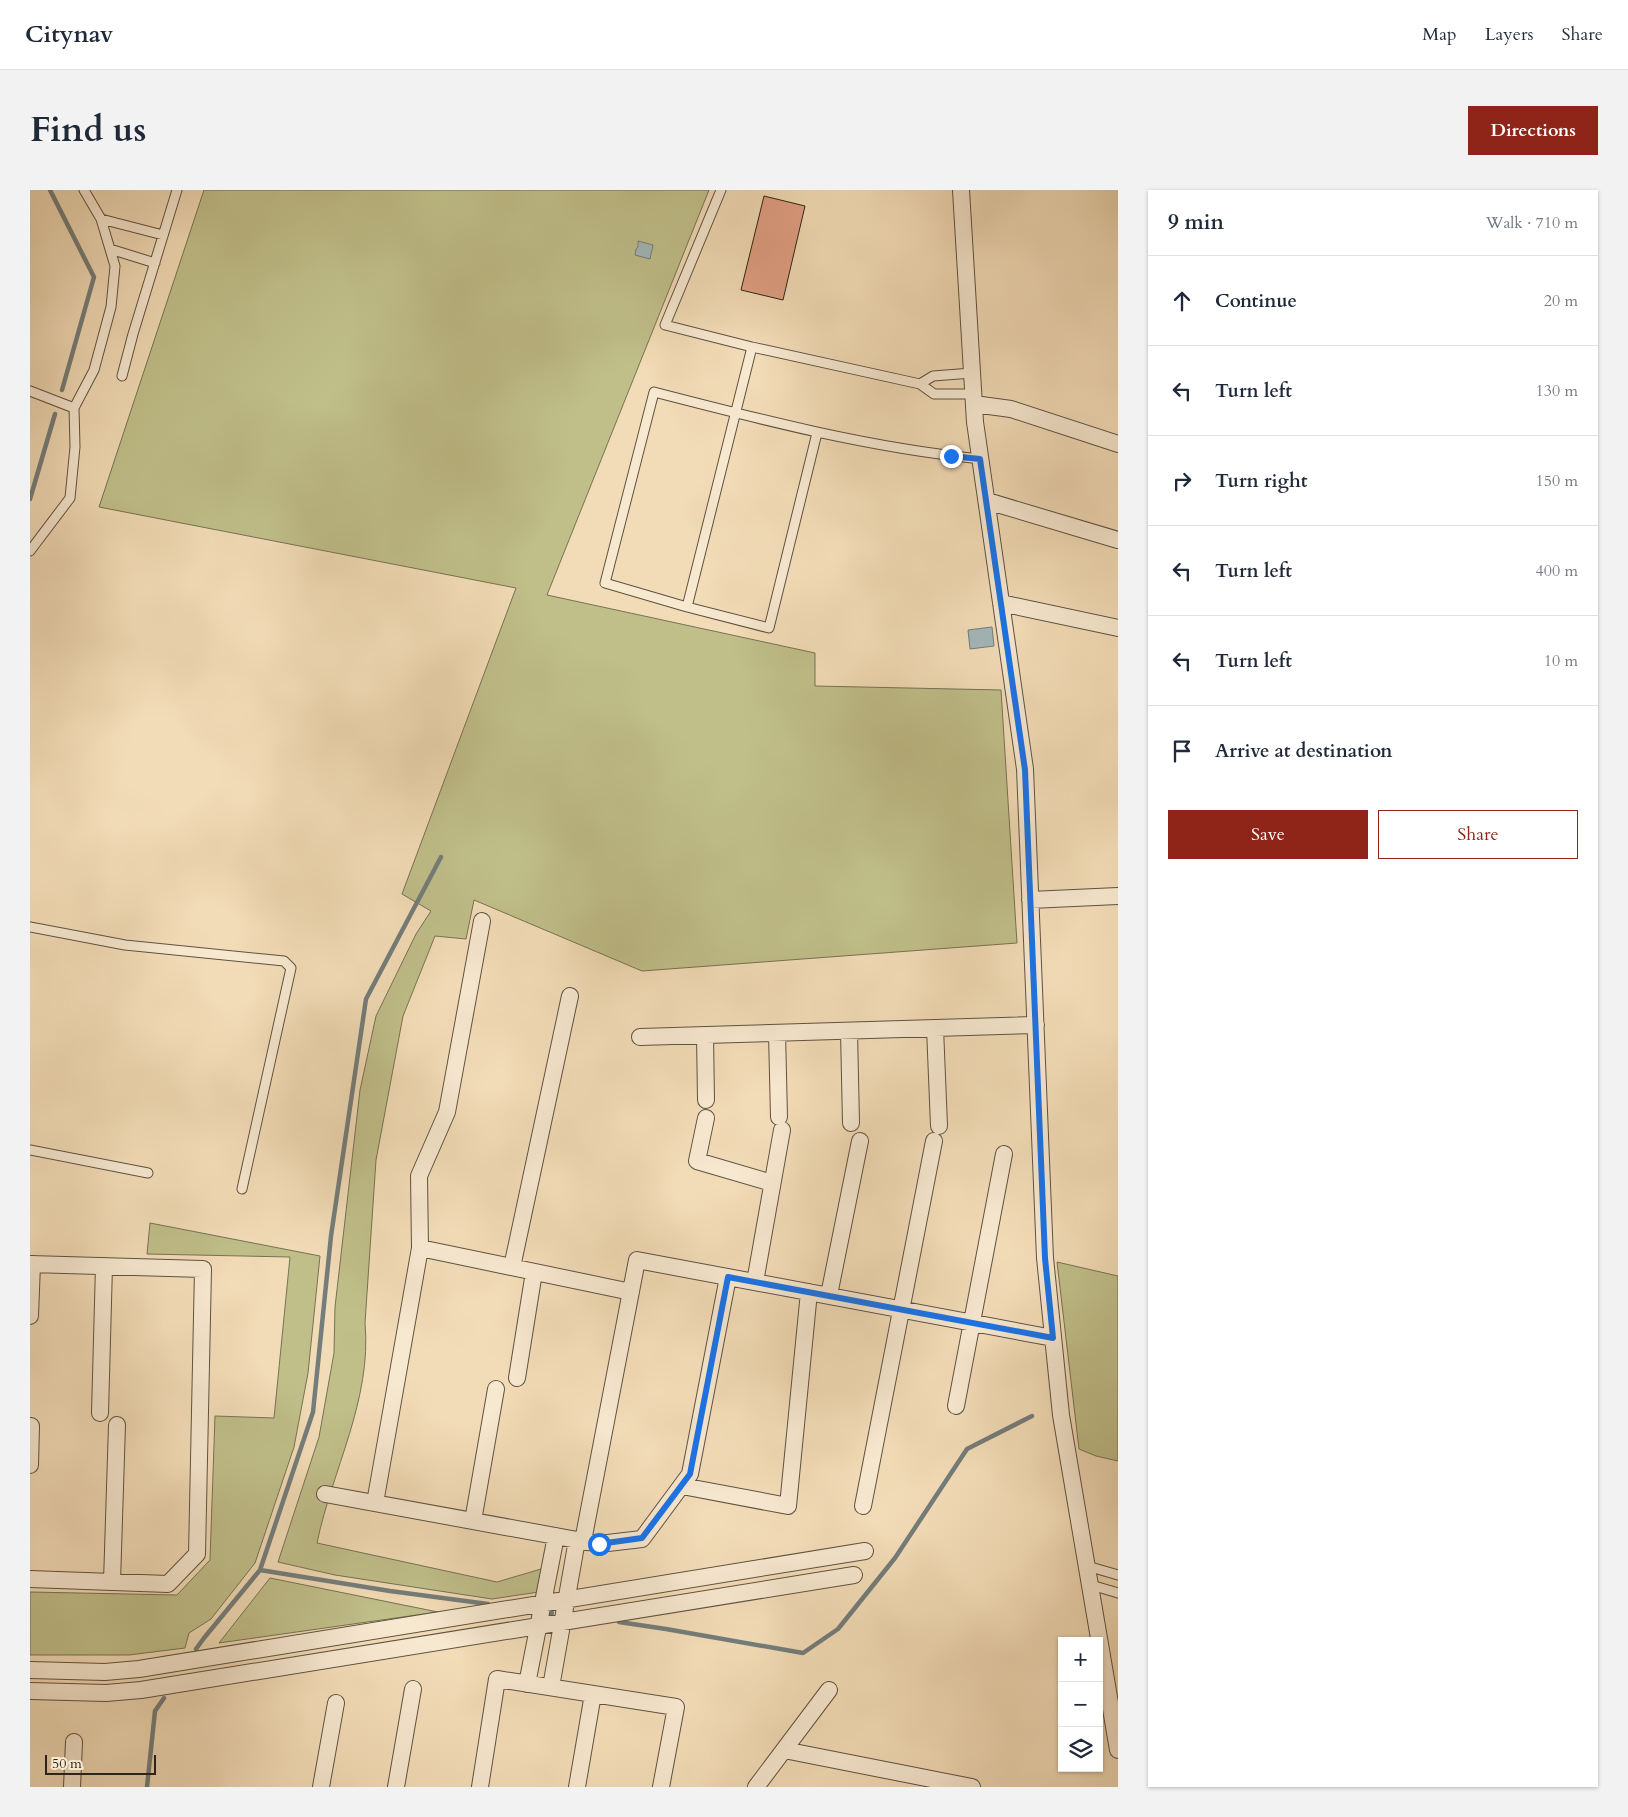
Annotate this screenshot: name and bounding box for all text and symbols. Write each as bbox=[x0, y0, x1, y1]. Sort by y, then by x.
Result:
text: Citynav bbox=[25, 18, 113, 51]
text: Map bbox=[1422, 22, 1457, 47]
text: Layers bbox=[1485, 22, 1534, 47]
text: Share bbox=[1562, 22, 1603, 47]
text: Find us bbox=[30, 106, 146, 154]
button: Directions bbox=[1468, 106, 1598, 155]
text: 9 min bbox=[1168, 208, 1224, 237]
text: Walk · 710 m bbox=[1486, 212, 1578, 234]
icon: ahead bbox=[1168, 287, 1196, 315]
text: Continue bbox=[1215, 288, 1297, 314]
text: 20 m bbox=[1544, 290, 1578, 312]
icon: left bbox=[1168, 377, 1196, 405]
text: Turn left bbox=[1215, 378, 1292, 404]
text: 130 m bbox=[1536, 380, 1578, 402]
route end bbox=[940, 445, 963, 468]
icon: right bbox=[1168, 467, 1196, 495]
text: Turn right bbox=[1215, 468, 1307, 494]
text: 150 m bbox=[1536, 470, 1578, 492]
icon: left bbox=[1168, 557, 1196, 585]
text: Turn left bbox=[1215, 558, 1292, 584]
text: 400 m bbox=[1536, 560, 1578, 582]
icon: left bbox=[1168, 647, 1196, 675]
text: Turn left bbox=[1215, 648, 1292, 674]
text: 10 m bbox=[1544, 650, 1578, 672]
icon: arrive bbox=[1168, 737, 1196, 765]
text: Arrive at destination bbox=[1215, 738, 1392, 764]
button: Save bbox=[1168, 810, 1368, 859]
button: Share bbox=[1378, 810, 1578, 859]
route start bbox=[588, 1533, 611, 1556]
map controls bbox=[1058, 1637, 1103, 1772]
button: + bbox=[1058, 1637, 1103, 1682]
button: − bbox=[1058, 1682, 1103, 1727]
button: layers bbox=[1058, 1727, 1103, 1772]
scale bar bbox=[45, 1752, 156, 1775]
text: 50 m bbox=[52, 1754, 82, 1773]

